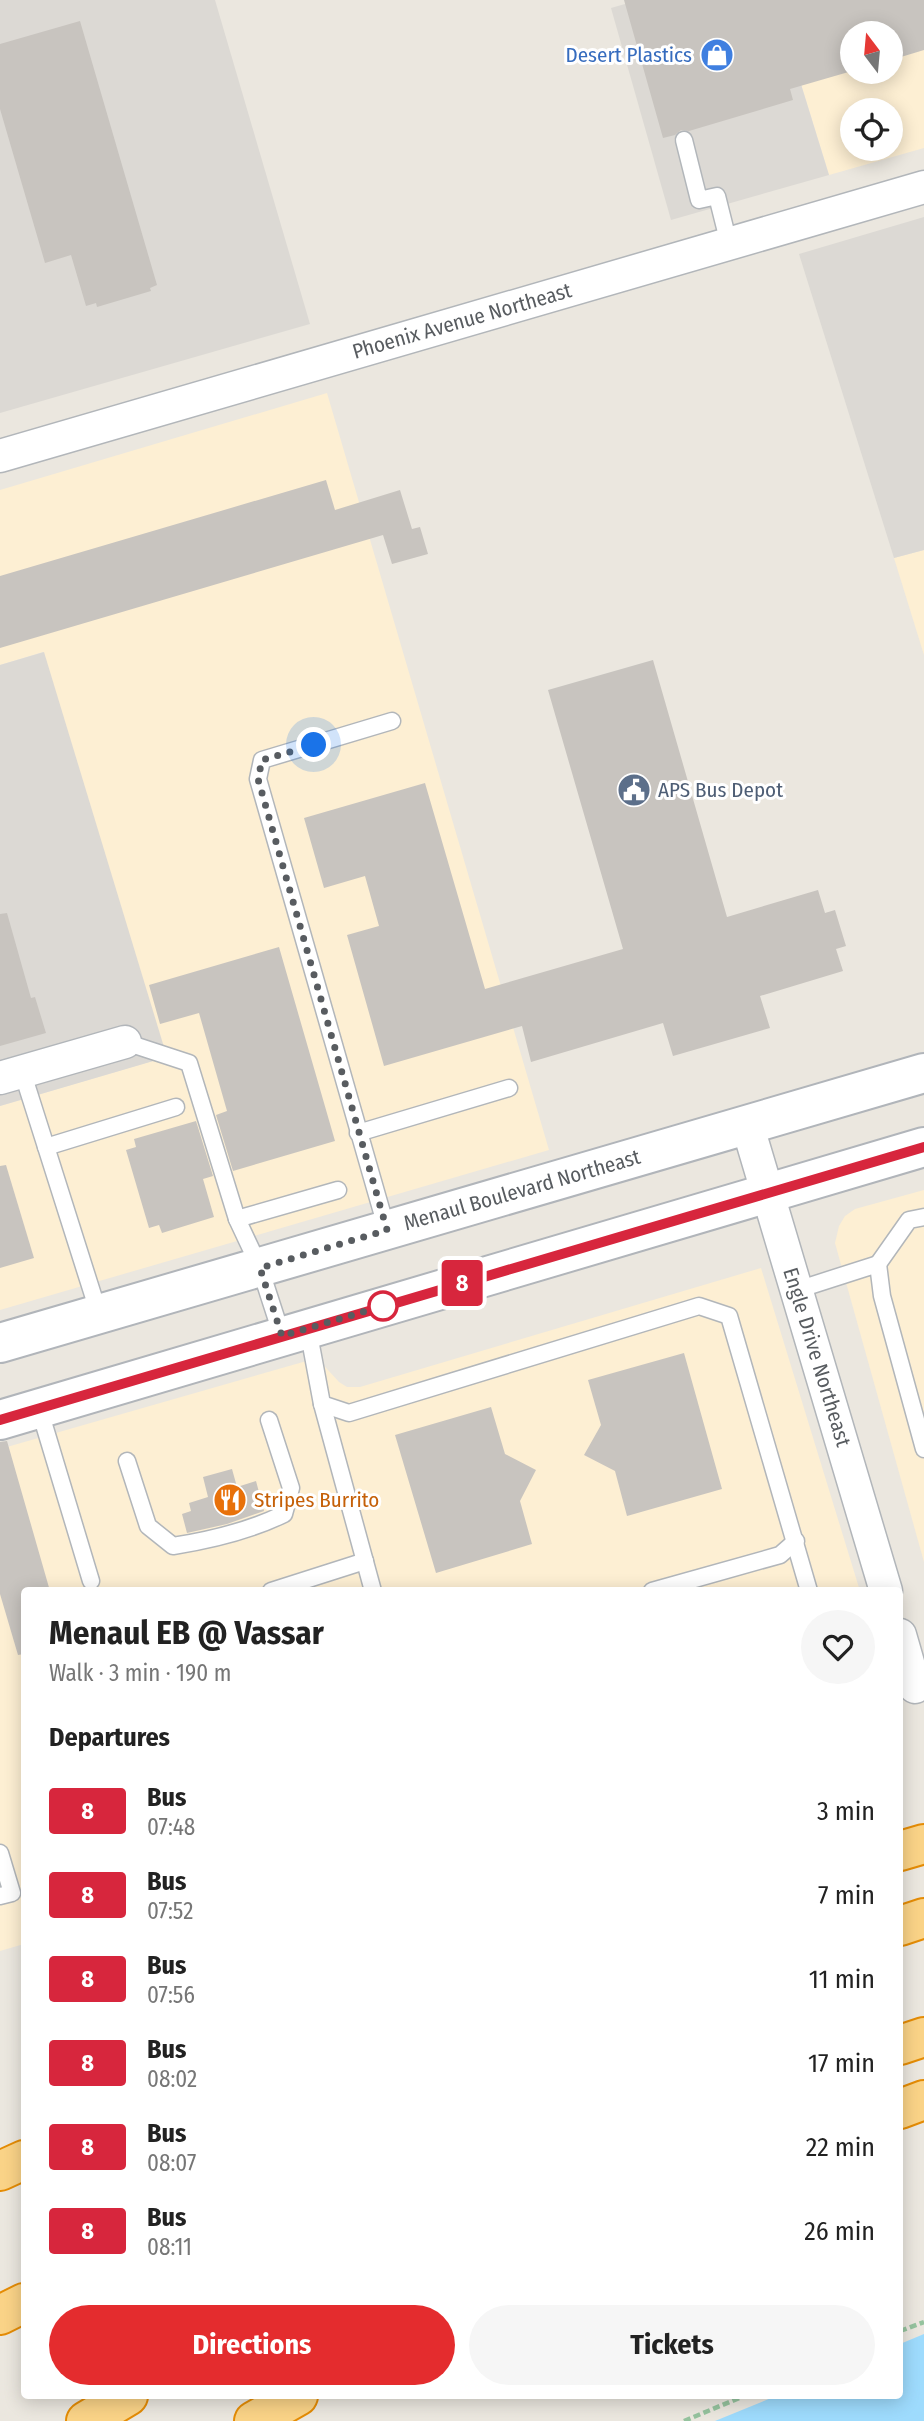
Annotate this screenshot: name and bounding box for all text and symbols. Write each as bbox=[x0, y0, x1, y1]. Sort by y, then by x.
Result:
north arrow bbox=[840, 21, 903, 84]
map controls bbox=[840, 21, 903, 161]
shop icon: Desert Plastics bbox=[698, 36, 736, 74]
place label: Desert Plastics bbox=[566, 42, 692, 68]
button: locate bbox=[840, 98, 903, 161]
street label: Phoenix Avenue Northeast bbox=[349, 277, 575, 365]
your location bbox=[296, 727, 331, 762]
public building icon: APS Bus Depot bbox=[615, 771, 653, 809]
place label: APS Bus Depot bbox=[658, 777, 783, 803]
street label: Menaul Boulevard Northeast bbox=[401, 1144, 643, 1236]
line badge: 8 bbox=[439, 1260, 485, 1306]
street label: Engle Drive Northeast bbox=[777, 1264, 857, 1450]
text: 8 bbox=[456, 1269, 468, 1297]
unlabelled marker bbox=[368, 1291, 398, 1321]
restaurant icon: Stripes Burrito bbox=[211, 1481, 249, 1519]
place label: Stripes Burrito bbox=[254, 1487, 379, 1513]
button: heart bbox=[801, 1610, 875, 1684]
text: Menaul EB @ Vassar bbox=[49, 1613, 324, 1653]
text: Walk · 3 min · 190 m bbox=[49, 1659, 231, 1687]
text: Departures bbox=[49, 1722, 170, 1753]
text: Bus bbox=[147, 1782, 186, 1813]
text: 3 min bbox=[817, 1796, 875, 1827]
text: 8 bbox=[81, 1797, 94, 1825]
text: 07:48 bbox=[147, 1813, 195, 1841]
text: Bus bbox=[147, 1866, 186, 1897]
text: 7 min bbox=[818, 1880, 875, 1911]
text: 8 bbox=[81, 1881, 94, 1909]
text: 07:52 bbox=[147, 1897, 193, 1925]
text: Bus bbox=[147, 1950, 186, 1981]
text: 11 min bbox=[809, 1964, 875, 1995]
text: 8 bbox=[81, 1965, 94, 1993]
text: 07:56 bbox=[147, 1981, 195, 2009]
text: Bus bbox=[147, 2034, 186, 2065]
text: 17 min bbox=[808, 2048, 875, 2079]
text: 8 bbox=[81, 2049, 94, 2077]
text: 08:02 bbox=[147, 2065, 197, 2093]
text: Bus bbox=[147, 2118, 186, 2149]
text: 22 min bbox=[806, 2132, 875, 2163]
text: 8 bbox=[81, 2133, 94, 2161]
text: 08:07 bbox=[147, 2149, 196, 2177]
text: Bus bbox=[147, 2202, 186, 2233]
text: 26 min bbox=[804, 2216, 875, 2247]
text: 8 bbox=[81, 2217, 94, 2245]
text: 08:11 bbox=[147, 2233, 192, 2261]
button: Directions bbox=[49, 2305, 455, 2385]
button: Tickets bbox=[469, 2305, 875, 2385]

